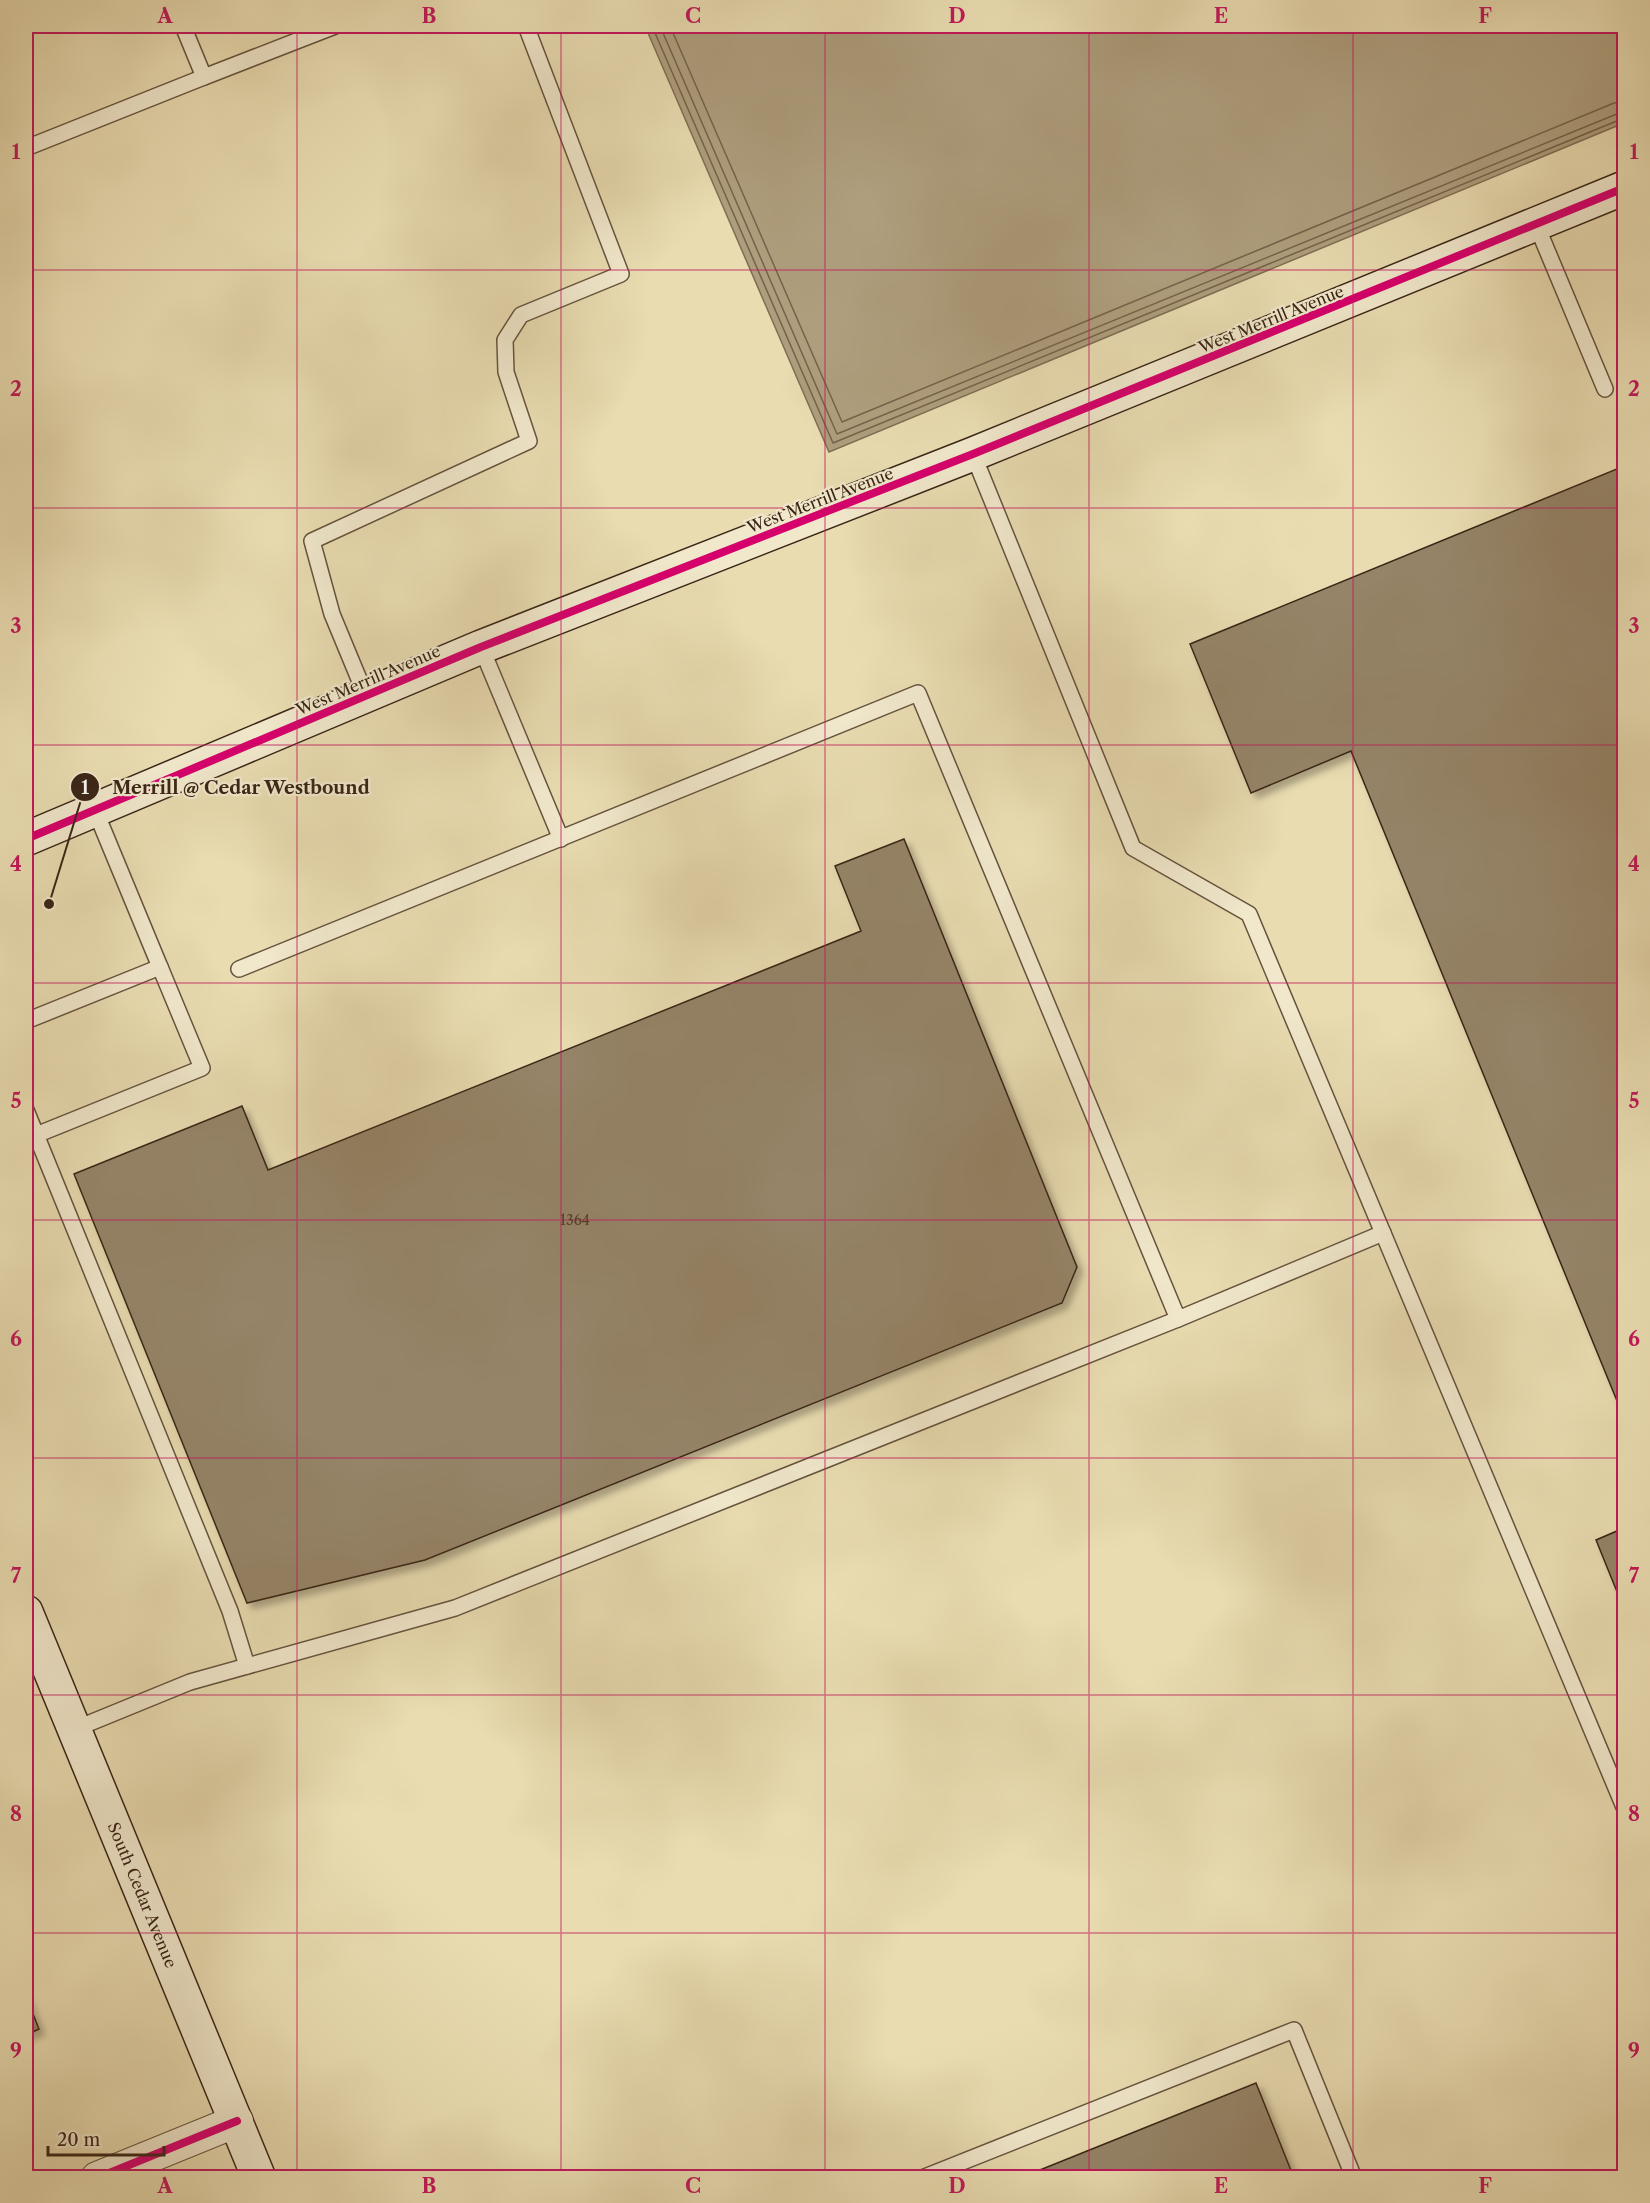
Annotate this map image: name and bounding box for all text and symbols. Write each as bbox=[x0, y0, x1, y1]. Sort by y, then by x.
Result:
text: A bbox=[156, 4, 173, 28]
text: B bbox=[422, 4, 437, 28]
text: C bbox=[685, 4, 701, 28]
text: D bbox=[948, 4, 966, 28]
text: E bbox=[1214, 4, 1228, 28]
text: F bbox=[1478, 4, 1492, 28]
text: 1 bbox=[12, 140, 21, 164]
text: 1 bbox=[1630, 140, 1639, 164]
street label: West Merrill Avenue bbox=[1194, 281, 1347, 358]
text: 2 bbox=[10, 377, 22, 401]
text: 2 bbox=[1628, 377, 1640, 401]
street label: West Merrill Avenue bbox=[743, 463, 896, 537]
text: 3 bbox=[10, 614, 22, 638]
text: 3 bbox=[1628, 614, 1640, 638]
street label: West Merrill Avenue bbox=[292, 640, 443, 720]
callout: Merrill @ Cedar Westbound bbox=[70, 769, 382, 805]
text: 1 bbox=[81, 777, 89, 799]
text: Merrill @ Cedar Westbound bbox=[112, 777, 370, 799]
text: 4 bbox=[10, 852, 22, 876]
text: 4 bbox=[1628, 852, 1640, 876]
text: 5 bbox=[10, 1089, 22, 1113]
text: 5 bbox=[1628, 1089, 1640, 1113]
house number: 1364 bbox=[560, 1211, 590, 1229]
text: 6 bbox=[10, 1327, 22, 1351]
text: 6 bbox=[1628, 1327, 1640, 1351]
text: 7 bbox=[11, 1564, 22, 1588]
text: 7 bbox=[1629, 1564, 1640, 1588]
text: 8 bbox=[10, 1802, 22, 1826]
text: 8 bbox=[1628, 1802, 1640, 1826]
street label: South Cedar Avenue bbox=[104, 1819, 181, 1971]
text: 9 bbox=[10, 2039, 22, 2063]
text: 9 bbox=[1628, 2039, 1640, 2063]
scale bar bbox=[48, 2119, 164, 2157]
text: 20 m bbox=[57, 2129, 101, 2151]
text: A bbox=[156, 2174, 173, 2198]
text: B bbox=[422, 2174, 437, 2198]
text: C bbox=[685, 2174, 701, 2198]
text: D bbox=[948, 2174, 966, 2198]
text: E bbox=[1214, 2174, 1228, 2198]
text: F bbox=[1478, 2174, 1492, 2198]

